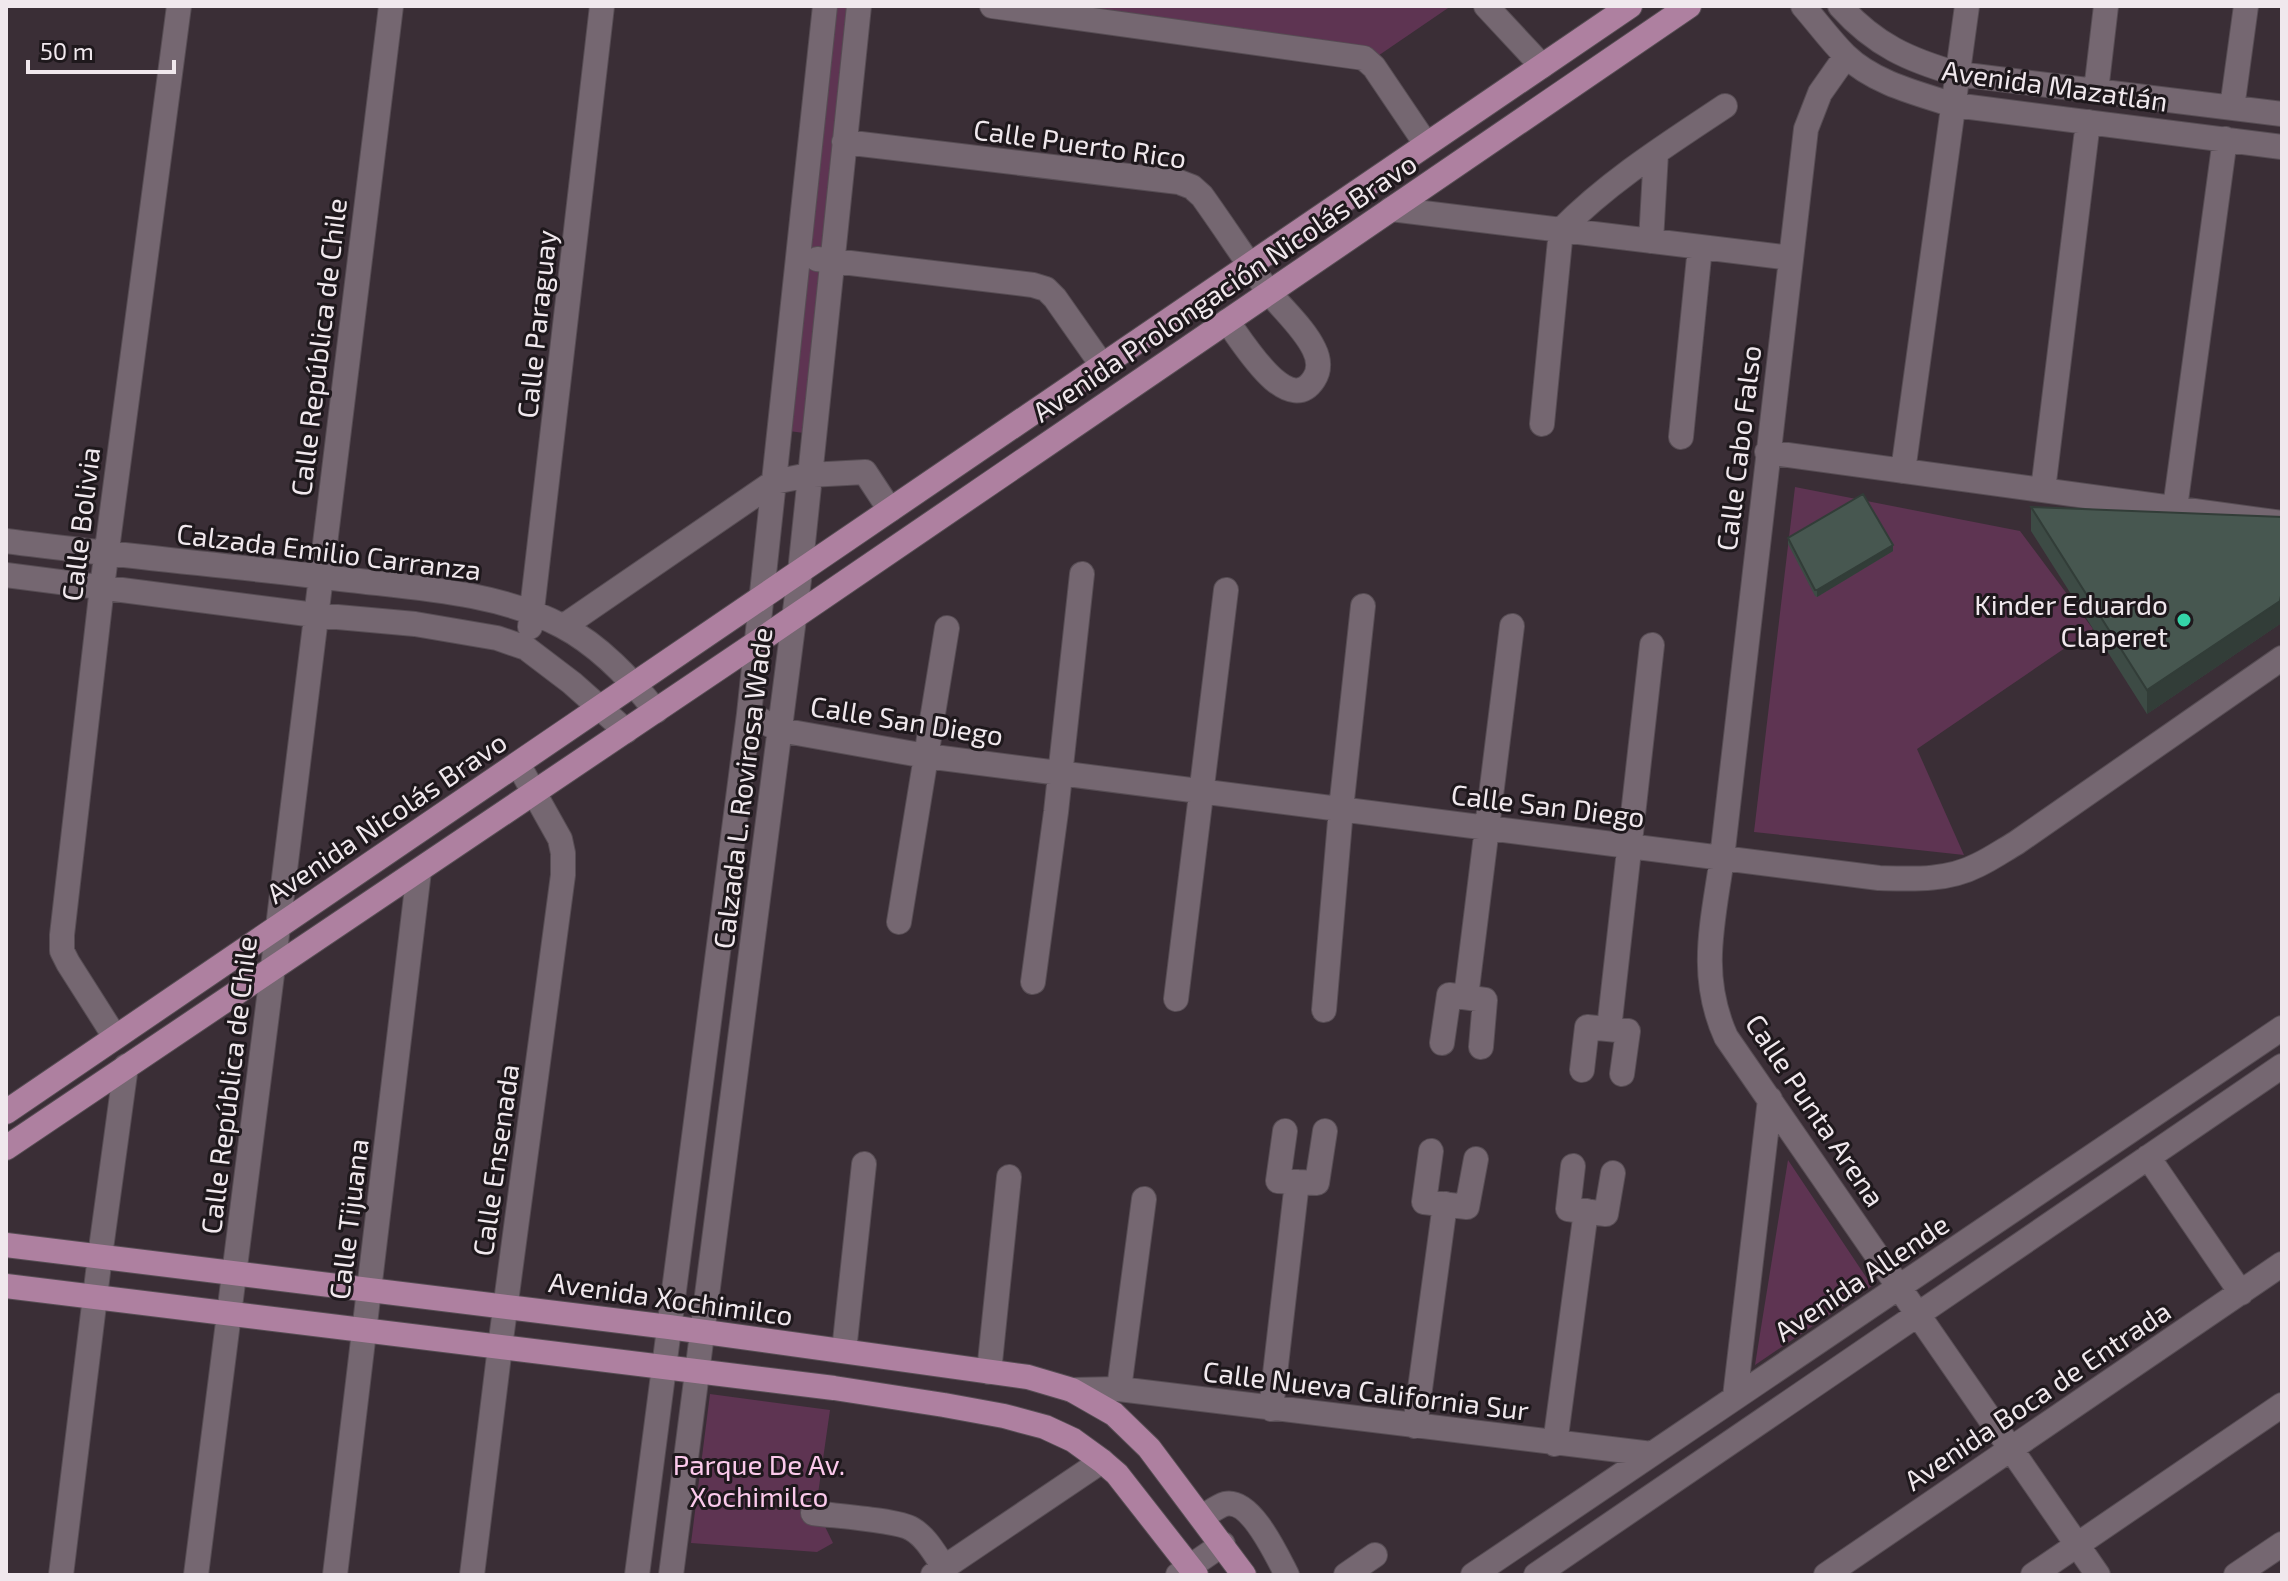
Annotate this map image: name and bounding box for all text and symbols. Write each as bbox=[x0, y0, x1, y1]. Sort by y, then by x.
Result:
scale bar bbox=[28, 24, 174, 74]
text: 50 m bbox=[40, 36, 94, 65]
street label: Avenida Mazatlán bbox=[1940, 52, 2170, 118]
street label: Calle Puerto Rico bbox=[971, 111, 1189, 175]
street label: Avenida Prolongación Nicolás Bravo bbox=[1026, 145, 1422, 429]
street label: Calle República de Chile bbox=[283, 196, 353, 498]
street label: Calle Paraguay bbox=[509, 228, 563, 420]
street label: Calle Cabo Falso bbox=[1709, 343, 1767, 553]
street label: Calle Bolivia bbox=[54, 445, 106, 603]
street label: Calzada Emilio Carranza bbox=[175, 515, 483, 587]
place label: Kinder Eduardo Claperet bbox=[1974, 587, 2168, 653]
marker: Kinder Eduardo Claperet bbox=[2175, 611, 2193, 629]
street label: Calzada L. Rovirosa Wade bbox=[705, 625, 779, 951]
street label: Calle San Diego bbox=[808, 688, 1006, 752]
street label: Avenida Nicolás Bravo bbox=[260, 724, 512, 910]
street label: Calle San Diego bbox=[1449, 776, 1647, 834]
street label: Calle República de Chile bbox=[193, 934, 263, 1236]
street label: Calle Punta Arena bbox=[1739, 1007, 1893, 1213]
street label: Calle Ensenada bbox=[465, 1062, 525, 1258]
street label: Calle Tijuana bbox=[321, 1137, 375, 1301]
street label: Avenida Allende bbox=[1767, 1206, 1955, 1348]
street label: Avenida Xochimilco bbox=[547, 1264, 795, 1332]
street label: Avenida Boca de Entrada bbox=[1897, 1293, 2177, 1497]
street label: Calle Nueva California Sur bbox=[1201, 1353, 1531, 1427]
park label: Parque De Av. Xochimilco bbox=[673, 1447, 845, 1513]

